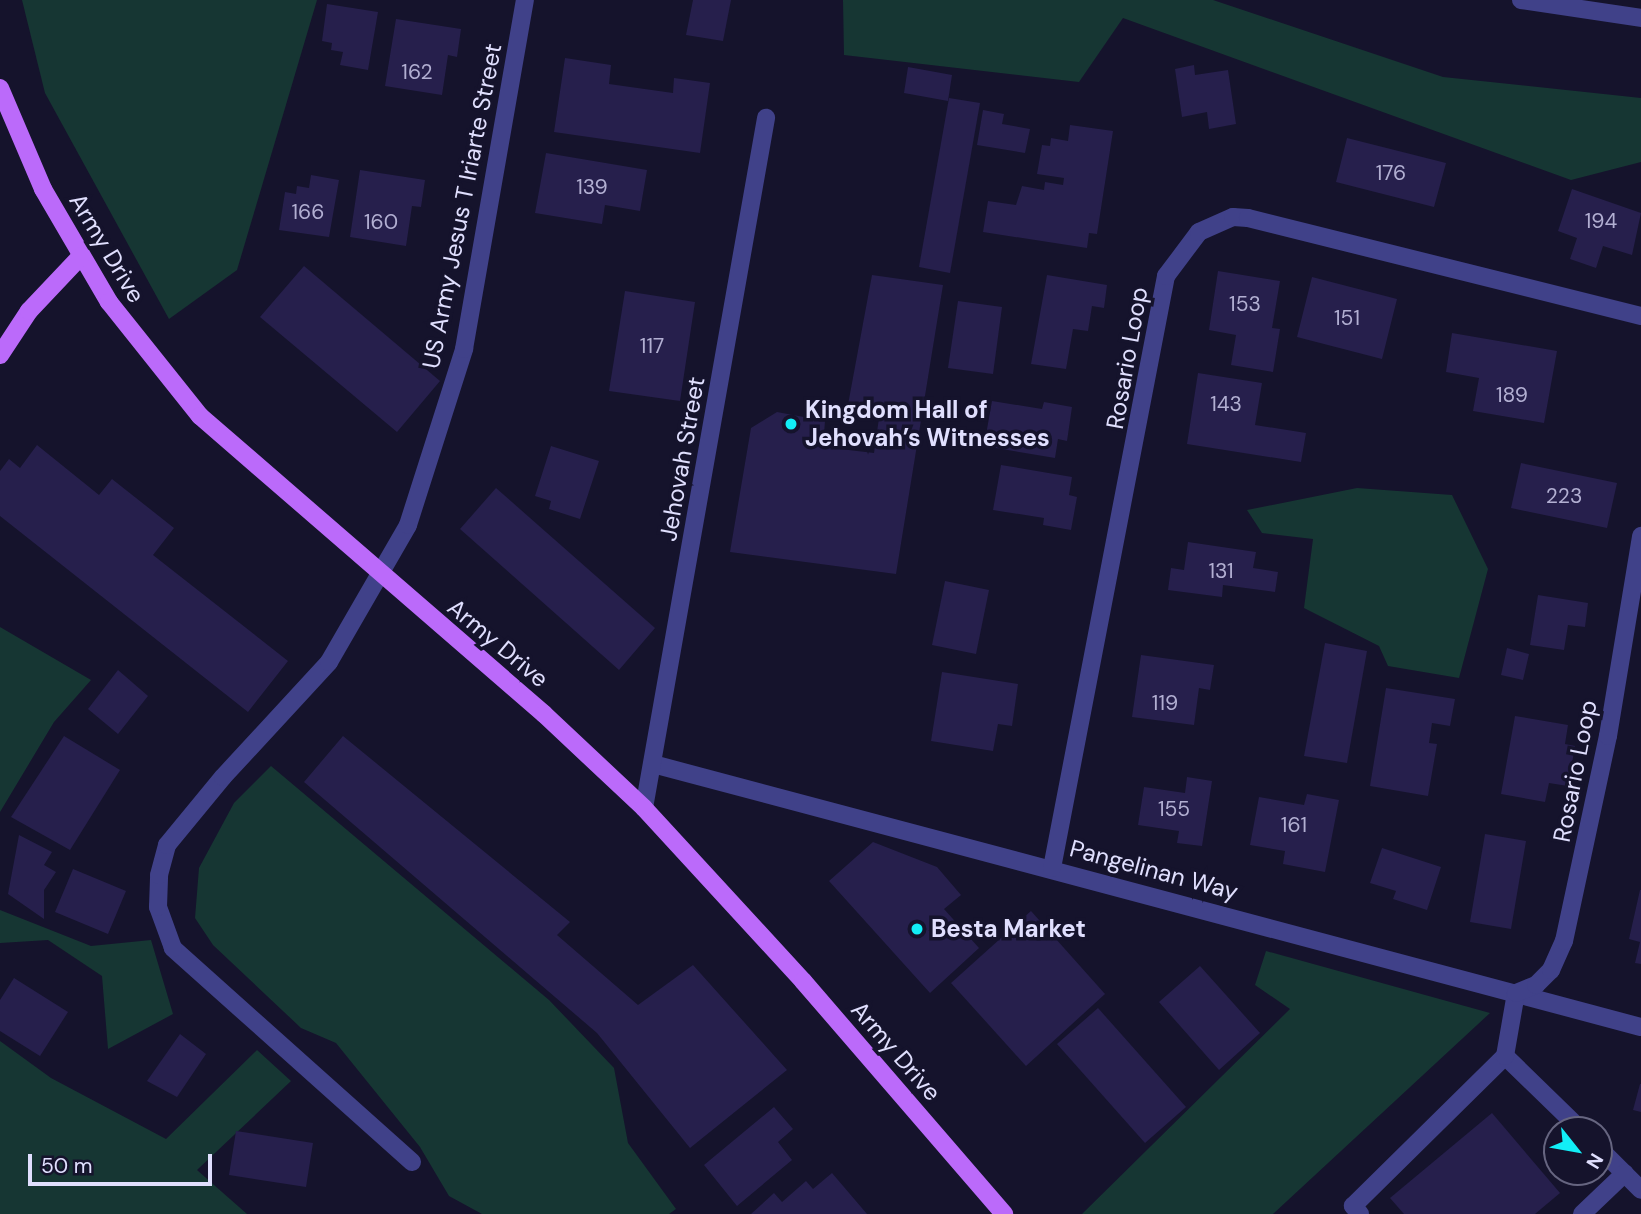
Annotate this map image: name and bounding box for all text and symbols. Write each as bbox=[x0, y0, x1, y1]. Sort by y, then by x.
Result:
street label: US Army Jesus T Iriarte Street bbox=[416, 41, 508, 371]
house number: 162 bbox=[401, 59, 433, 85]
house number: 176 bbox=[1376, 160, 1406, 186]
house number: 139 bbox=[576, 174, 608, 200]
street label: Army Drive bbox=[63, 188, 151, 308]
house number: 166 bbox=[292, 199, 324, 225]
house number: 194 bbox=[1585, 208, 1617, 234]
house number: 160 bbox=[364, 209, 398, 235]
street label: Rosario Loop bbox=[1100, 285, 1154, 431]
house number: 153 bbox=[1229, 291, 1261, 317]
house number: 151 bbox=[1334, 305, 1360, 331]
house number: 117 bbox=[640, 333, 664, 359]
street label: Jehovah Street bbox=[653, 375, 711, 543]
house number: 189 bbox=[1496, 382, 1528, 408]
house number: 143 bbox=[1210, 391, 1242, 417]
place label: Kingdom Hall of Jehovah’s Witnesses bbox=[805, 396, 1050, 452]
marker: Kingdom Hall of Jehovah’s Witnesses bbox=[783, 416, 799, 432]
house number: 223 bbox=[1546, 483, 1582, 509]
house number: 131 bbox=[1208, 558, 1234, 584]
street label: Army Drive bbox=[442, 593, 554, 693]
house number: 119 bbox=[1152, 690, 1178, 716]
street label: Rosario Loop bbox=[1547, 698, 1603, 844]
house number: 155 bbox=[1158, 796, 1190, 822]
house number: 161 bbox=[1281, 812, 1307, 838]
street label: Pangelinan Way bbox=[1067, 834, 1241, 906]
place label: Besta Market bbox=[931, 915, 1086, 943]
marker: Besta Market bbox=[909, 921, 925, 937]
street label: Army Drive bbox=[845, 995, 947, 1107]
north arrow bbox=[1543, 1116, 1613, 1186]
scale bar bbox=[32, 1140, 215, 1184]
text: N bbox=[1580, 1149, 1609, 1173]
text: 50 m bbox=[41, 1152, 92, 1180]

